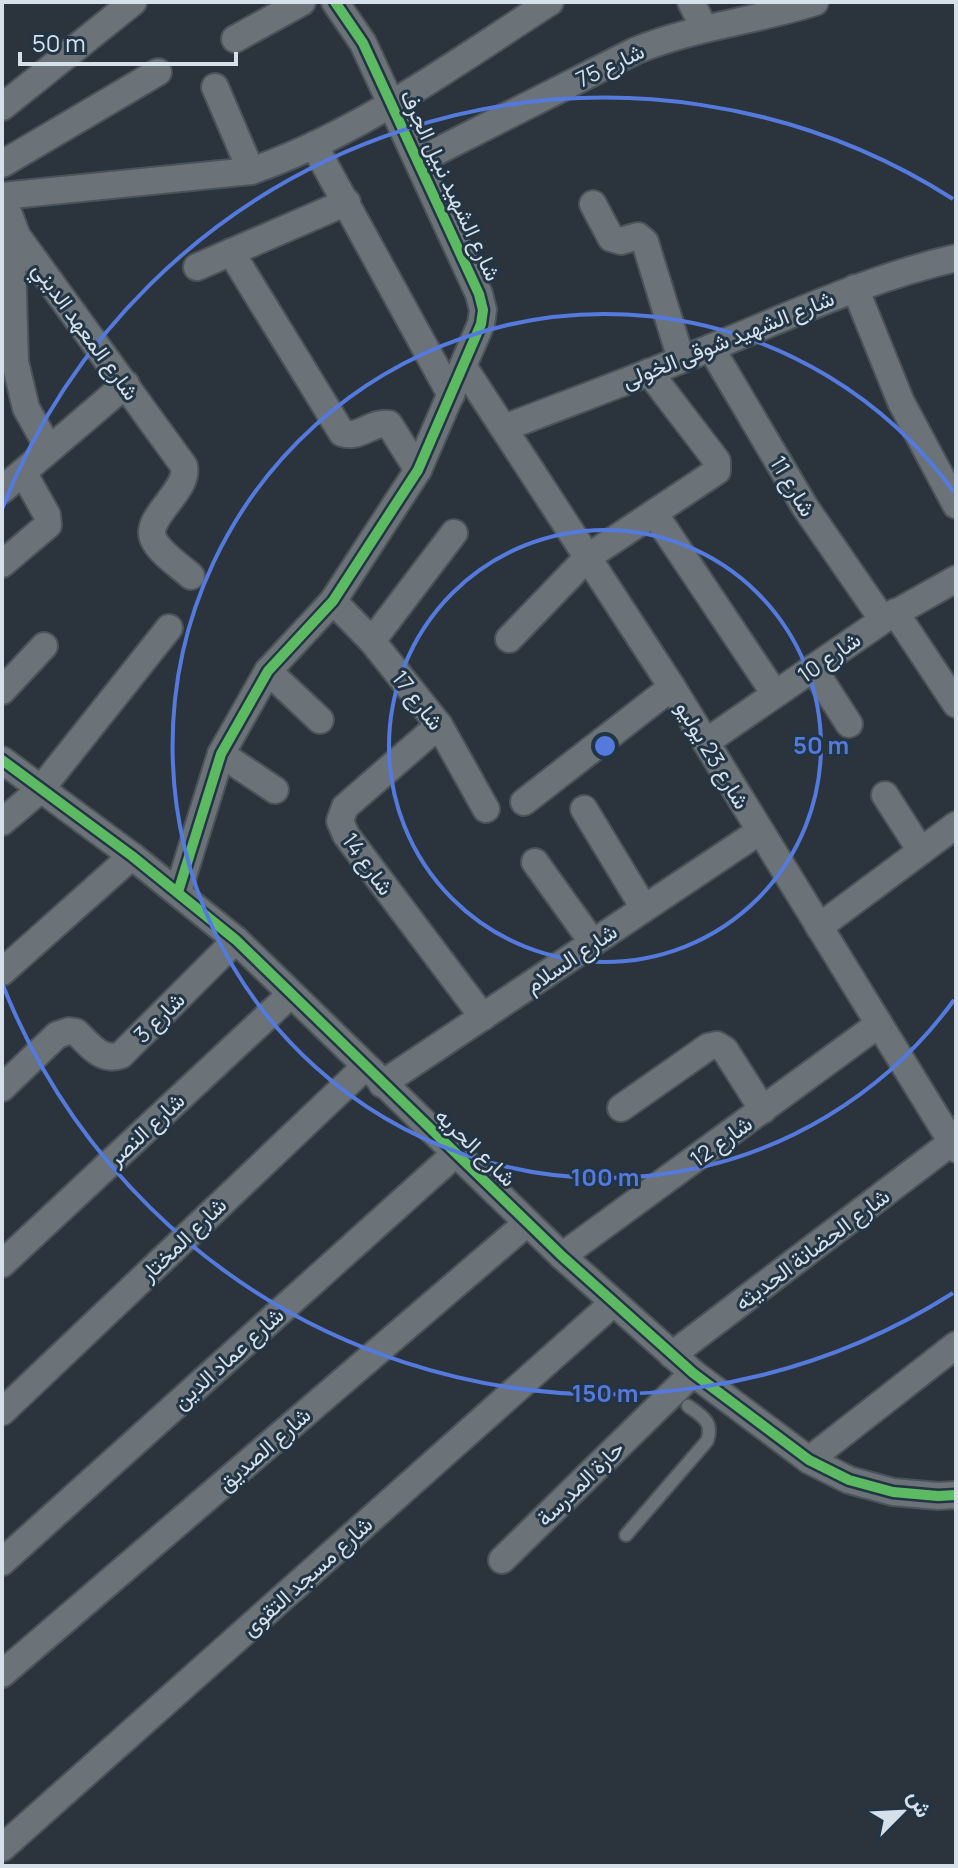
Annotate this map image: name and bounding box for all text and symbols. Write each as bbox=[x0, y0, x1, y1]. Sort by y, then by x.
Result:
scale bar bbox=[20, 16, 236, 66]
text: 50 m bbox=[32, 26, 86, 59]
street label: شارع 75 bbox=[571, 36, 649, 94]
street label: شارع الشهيد نبيل الجرف bbox=[393, 84, 509, 286]
street label: شارع المعهد الديني bbox=[22, 256, 146, 409]
street label: شارع الشهيد شوقى الخولى bbox=[617, 283, 839, 395]
street label: شارع 11 bbox=[763, 450, 823, 522]
street label: شارع 10 bbox=[791, 624, 867, 690]
street label: شارع 17 bbox=[385, 664, 451, 736]
street label: شارع 23 يوليو bbox=[669, 695, 757, 815]
text: 50 m bbox=[793, 728, 849, 761]
centre of rings bbox=[591, 732, 619, 760]
street label: شارع 14 bbox=[335, 827, 401, 901]
street label: شارع السلام bbox=[519, 916, 623, 1000]
street label: شارع 3 bbox=[127, 985, 191, 1049]
street label: شارع النصر bbox=[100, 1086, 191, 1173]
street label: شارع الحريه bbox=[429, 1101, 523, 1193]
street label: شارع 12 bbox=[684, 1108, 758, 1174]
text: 100 m bbox=[571, 1160, 639, 1193]
street label: شارع الحضانة الحديثه bbox=[728, 1181, 896, 1317]
street label: شارع المختار bbox=[133, 1190, 233, 1288]
street label: شارع عماد الدين bbox=[166, 1300, 290, 1416]
text: 150 m bbox=[572, 1376, 638, 1409]
street label: شارع الصديق bbox=[211, 1400, 317, 1498]
street label: حارة المدرسة bbox=[530, 1434, 630, 1532]
street label: شارع مسجد التقوى bbox=[235, 1509, 379, 1643]
north arrow bbox=[862, 1772, 942, 1852]
text: ش bbox=[901, 1786, 939, 1822]

